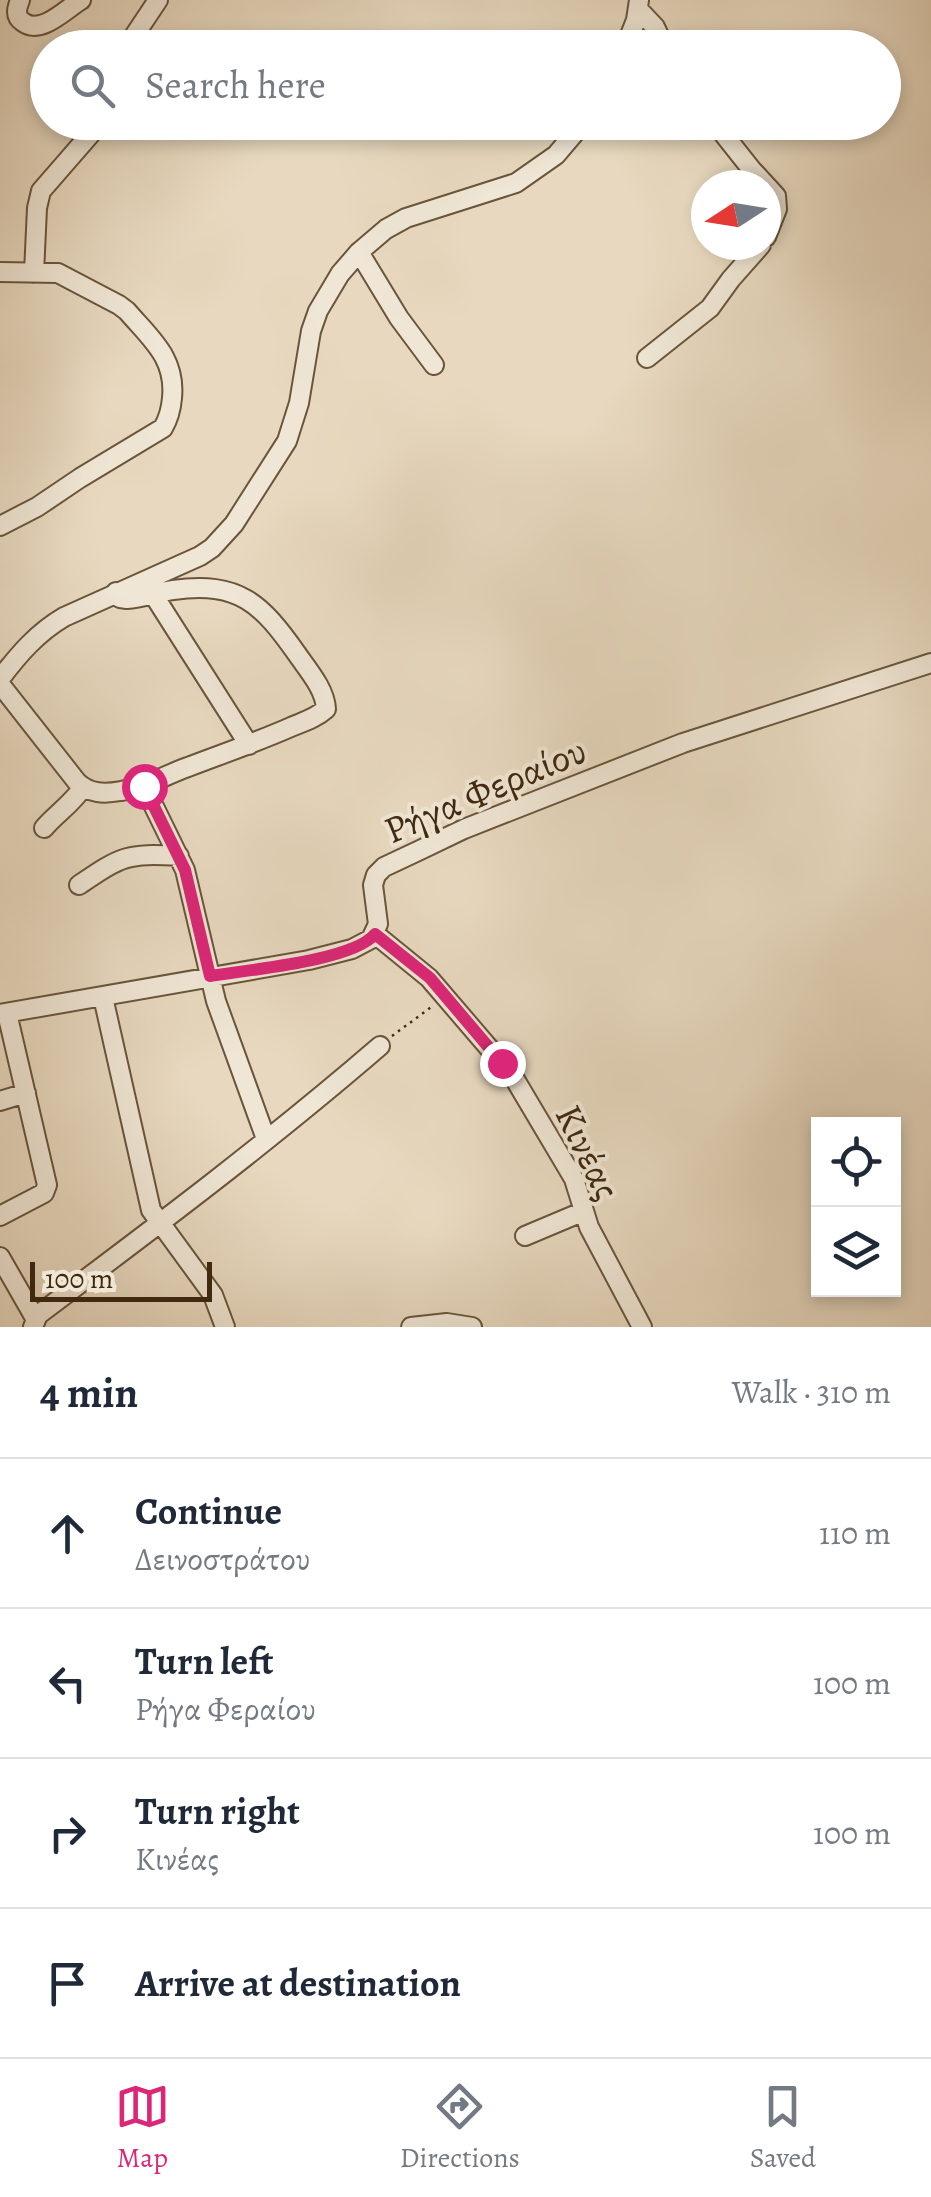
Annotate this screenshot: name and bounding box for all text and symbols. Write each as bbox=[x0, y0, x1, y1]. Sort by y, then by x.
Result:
search box bbox=[30, 30, 901, 140]
icon: search bbox=[65, 58, 120, 113]
text: Search here bbox=[145, 59, 326, 111]
north arrow bbox=[691, 170, 781, 260]
street label: Ρήγα Φεραίου bbox=[376, 724, 594, 856]
route start bbox=[122, 764, 168, 810]
route end bbox=[480, 1041, 526, 1087]
street label: Κινέας bbox=[543, 1096, 633, 1208]
map controls bbox=[811, 1117, 901, 1297]
button: locate bbox=[811, 1117, 901, 1207]
button: layers bbox=[811, 1207, 901, 1297]
scale bar bbox=[30, 1257, 212, 1302]
text: 100 m bbox=[45, 1260, 113, 1298]
text: 4 min bbox=[40, 1364, 138, 1421]
text: Walk · 310 m bbox=[732, 1370, 891, 1414]
text: Continue bbox=[135, 1485, 282, 1537]
icon: ahead bbox=[40, 1506, 95, 1561]
text: 110 m bbox=[819, 1511, 891, 1555]
text: Δεινοστράτου bbox=[135, 1537, 310, 1581]
text: Turn left bbox=[135, 1635, 274, 1687]
icon: left bbox=[40, 1656, 95, 1711]
text: 100 m bbox=[813, 1661, 891, 1705]
text: Ρήγα Φεραίου bbox=[135, 1687, 316, 1731]
text: Turn right bbox=[135, 1785, 300, 1837]
icon: right bbox=[40, 1806, 95, 1861]
text: 100 m bbox=[813, 1811, 891, 1855]
text: Κινέας bbox=[135, 1837, 219, 1881]
icon: arrive bbox=[40, 1956, 95, 2011]
text: Arrive at destination bbox=[135, 1957, 461, 2009]
tab: Map bbox=[115, 2079, 170, 2177]
tab: Directions bbox=[400, 2079, 520, 2177]
tab: Saved bbox=[750, 2079, 816, 2177]

